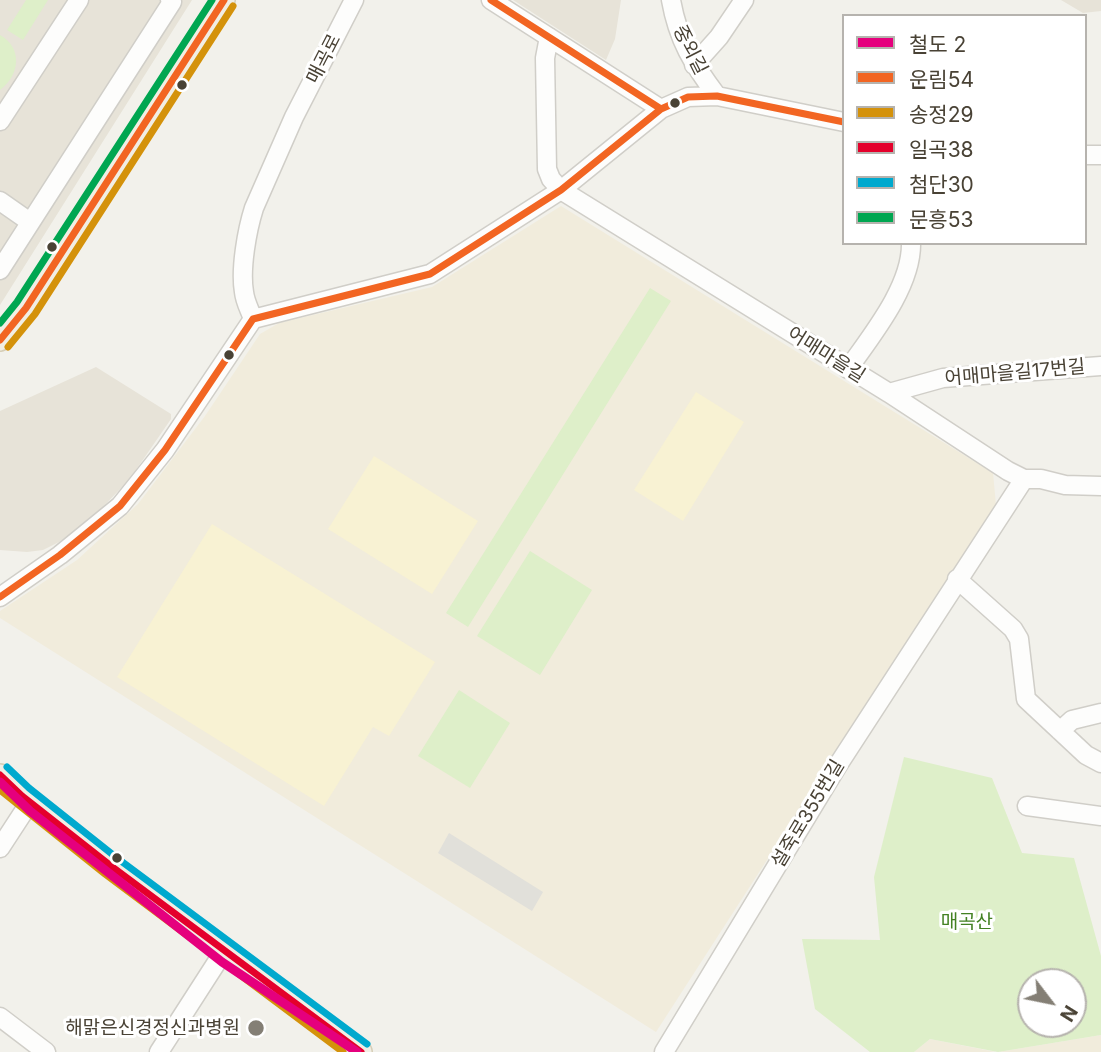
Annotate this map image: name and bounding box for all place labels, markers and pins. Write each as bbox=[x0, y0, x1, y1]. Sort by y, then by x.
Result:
unlabelled marker bbox=[175, 78, 189, 92]
unlabelled marker bbox=[668, 96, 682, 110]
unlabelled marker bbox=[45, 240, 59, 254]
unlabelled marker bbox=[222, 348, 236, 362]
unlabelled marker bbox=[110, 851, 124, 865]
place label: 해맑은신경정신과병원 bbox=[65, 1017, 240, 1039]
marker: 해맑은신경정신과병원 bbox=[246, 1018, 266, 1038]

